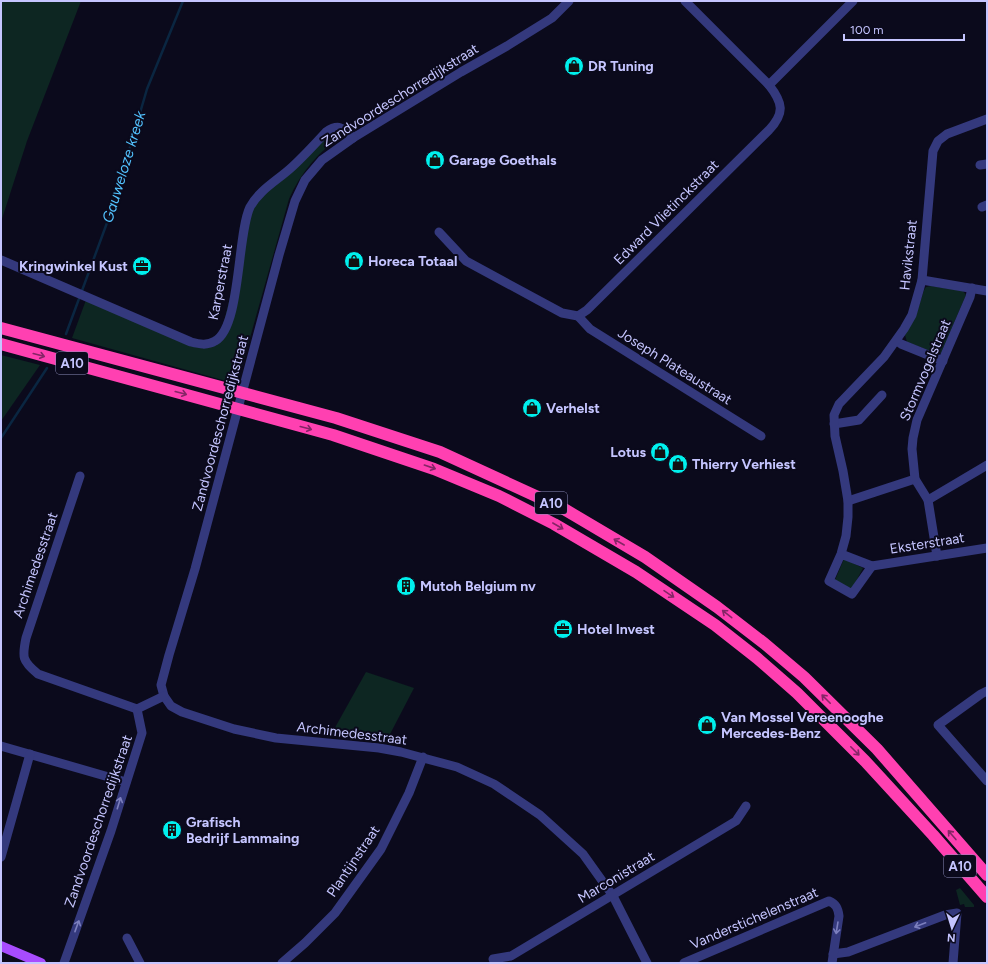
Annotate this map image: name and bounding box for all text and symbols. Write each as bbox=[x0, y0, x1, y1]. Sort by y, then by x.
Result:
scale bar bbox=[844, 16, 964, 42]
text: 100 m bbox=[850, 23, 884, 37]
street label: Zandvoordeschorredijkstraat bbox=[319, 40, 482, 151]
shop icon: DR Tuning bbox=[563, 55, 585, 77]
place label: DR Tuning bbox=[588, 58, 654, 75]
water label: Gauweloze kreek bbox=[98, 108, 150, 225]
shop icon: Garage Goethals bbox=[424, 149, 446, 171]
place label: Garage Goethals bbox=[449, 152, 557, 169]
street label: Edward Vlietinckstraat bbox=[610, 156, 722, 268]
street label: Havikstraat bbox=[896, 219, 921, 291]
street label: Karperstraat bbox=[205, 243, 236, 322]
shop icon: Horeca Totaal bbox=[343, 250, 365, 272]
place label: Horeca Totaal bbox=[368, 253, 457, 270]
office icon: Kringwinkel Kust bbox=[131, 255, 153, 277]
place label: Kringwinkel Kust bbox=[19, 258, 128, 275]
street label: Stormvogelstraat bbox=[896, 317, 955, 424]
street label: Joseph Plateaustraat bbox=[615, 324, 735, 408]
street label: Zandvoordeschorredijkstraat bbox=[189, 333, 252, 513]
one-way arrow bbox=[32, 351, 45, 359]
road number: A10 bbox=[56, 352, 88, 374]
one-way arrow bbox=[174, 390, 187, 397]
shop icon: Verhelst bbox=[521, 397, 543, 419]
place label: Verhelst bbox=[546, 400, 600, 417]
one-way arrow bbox=[299, 424, 312, 432]
shop icon: Lotus bbox=[649, 441, 671, 463]
place label: Lotus bbox=[610, 444, 646, 461]
shop icon: Thierry Verhiest bbox=[667, 453, 689, 475]
place label: Thierry Verhiest bbox=[692, 456, 796, 473]
one-way arrow bbox=[423, 464, 435, 472]
road number: A10 bbox=[535, 492, 567, 514]
street label: Archimedesstraat bbox=[9, 510, 62, 620]
one-way arrow bbox=[552, 523, 564, 531]
street label: Eksterstraat bbox=[889, 529, 966, 558]
one-way arrow bbox=[613, 537, 625, 545]
building icon: Mutoh Belgium nv bbox=[395, 575, 417, 597]
place label: Mutoh Belgium nv bbox=[420, 578, 536, 595]
one-way arrow bbox=[663, 590, 674, 598]
one-way arrow bbox=[722, 610, 733, 619]
office icon: Hotel Invest bbox=[552, 618, 574, 640]
place label: Hotel Invest bbox=[577, 621, 655, 638]
one-way arrow bbox=[821, 694, 831, 704]
place label: Van Mossel Vereenooghe Mercedes-Benz bbox=[721, 709, 884, 742]
shop icon: Van Mossel Vereenooghe Mercedes-Benz bbox=[696, 714, 718, 736]
street label: Archimedesstraat bbox=[296, 718, 408, 749]
street label: Zandvoordeschorredijkstraat bbox=[61, 733, 136, 910]
one-way arrow bbox=[850, 746, 860, 756]
one-way arrow bbox=[116, 797, 123, 810]
place label: Grafisch Bedrijf Lammaing bbox=[186, 814, 299, 847]
building icon: Grafisch Bedrijf Lammaing bbox=[161, 819, 183, 841]
street label: Plantijnstraat bbox=[323, 822, 383, 900]
one-way arrow bbox=[947, 830, 957, 840]
street label: Marconistraat bbox=[575, 848, 658, 907]
road number: A10 bbox=[944, 855, 976, 877]
street label: Vanderstichelenstraat bbox=[688, 884, 821, 953]
north arrow bbox=[932, 908, 972, 948]
one-way arrow bbox=[74, 920, 81, 933]
one-way arrow bbox=[833, 921, 841, 934]
one-way arrow bbox=[914, 921, 926, 929]
text: N bbox=[947, 931, 956, 944]

